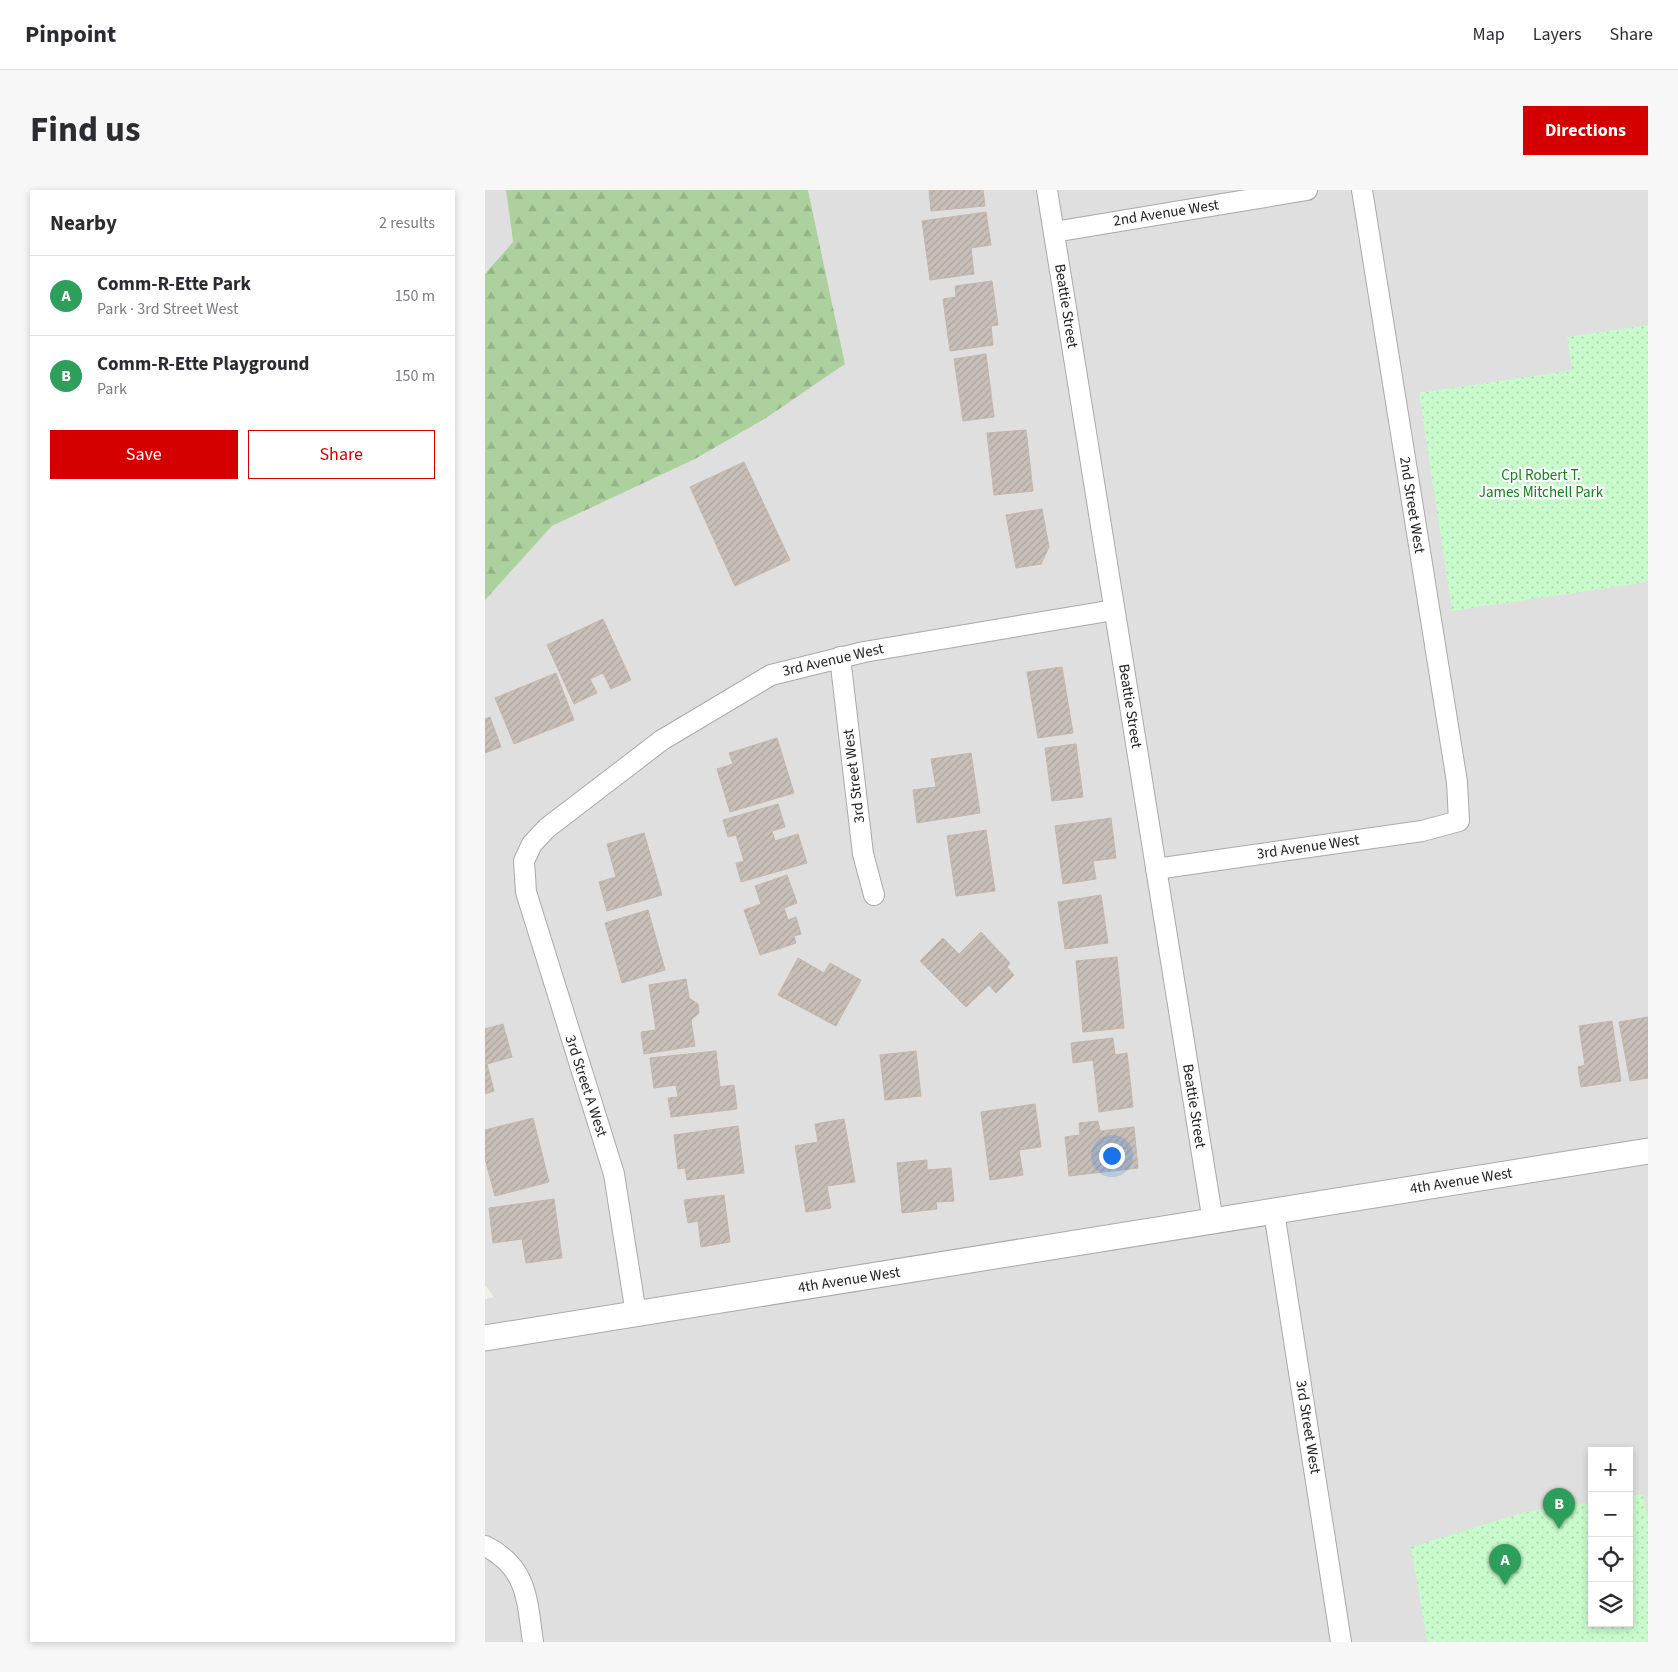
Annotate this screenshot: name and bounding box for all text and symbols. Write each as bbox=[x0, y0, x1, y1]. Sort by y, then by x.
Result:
text: Pinpoint bbox=[25, 17, 116, 52]
text: Map bbox=[1473, 22, 1505, 47]
text: Layers bbox=[1533, 22, 1582, 47]
text: Share bbox=[1610, 22, 1653, 47]
text: Find us bbox=[30, 105, 140, 155]
button: Directions bbox=[1523, 106, 1648, 155]
street label: 2nd Avenue West bbox=[1112, 194, 1220, 232]
text: Nearby bbox=[50, 208, 117, 238]
text: 2 results bbox=[379, 212, 435, 234]
street label: Beattie Street bbox=[1049, 262, 1083, 350]
text: Comm-R-Ette Park bbox=[97, 271, 251, 298]
text: A bbox=[61, 285, 71, 307]
text: 150 m bbox=[395, 285, 435, 307]
text: Park · 3rd Street West bbox=[97, 298, 238, 320]
text: Comm-R-Ette Playground bbox=[97, 351, 309, 378]
text: B bbox=[61, 365, 71, 387]
text: 150 m bbox=[395, 365, 435, 387]
text: Park bbox=[97, 378, 127, 400]
button: Save bbox=[50, 430, 238, 479]
button: Share bbox=[248, 430, 435, 479]
street label: 2nd Street West bbox=[1394, 455, 1430, 555]
park label: Cpl Robert T. James Mitchell Park bbox=[1479, 465, 1604, 503]
street label: 3rd Avenue West bbox=[780, 638, 886, 682]
street label: Beattie Street bbox=[1113, 662, 1147, 750]
street label: 3rd Street West bbox=[838, 728, 870, 824]
street label: 3rd Avenue West bbox=[1255, 829, 1361, 865]
street label: 3rd Street A West bbox=[560, 1032, 612, 1140]
street label: Beattie Street bbox=[1177, 1062, 1211, 1150]
your location bbox=[1099, 1143, 1125, 1169]
street label: 4th Avenue West bbox=[1408, 1163, 1514, 1199]
street label: 4th Avenue West bbox=[796, 1262, 902, 1298]
street label: 3rd Street West bbox=[1290, 1379, 1326, 1475]
map controls bbox=[1588, 1447, 1633, 1627]
button: + bbox=[1588, 1447, 1633, 1492]
pin: B bbox=[1543, 1488, 1575, 1529]
button: − bbox=[1588, 1492, 1633, 1537]
button: locate bbox=[1588, 1537, 1633, 1582]
pin: A bbox=[1489, 1544, 1521, 1585]
button: layers bbox=[1588, 1582, 1633, 1627]

